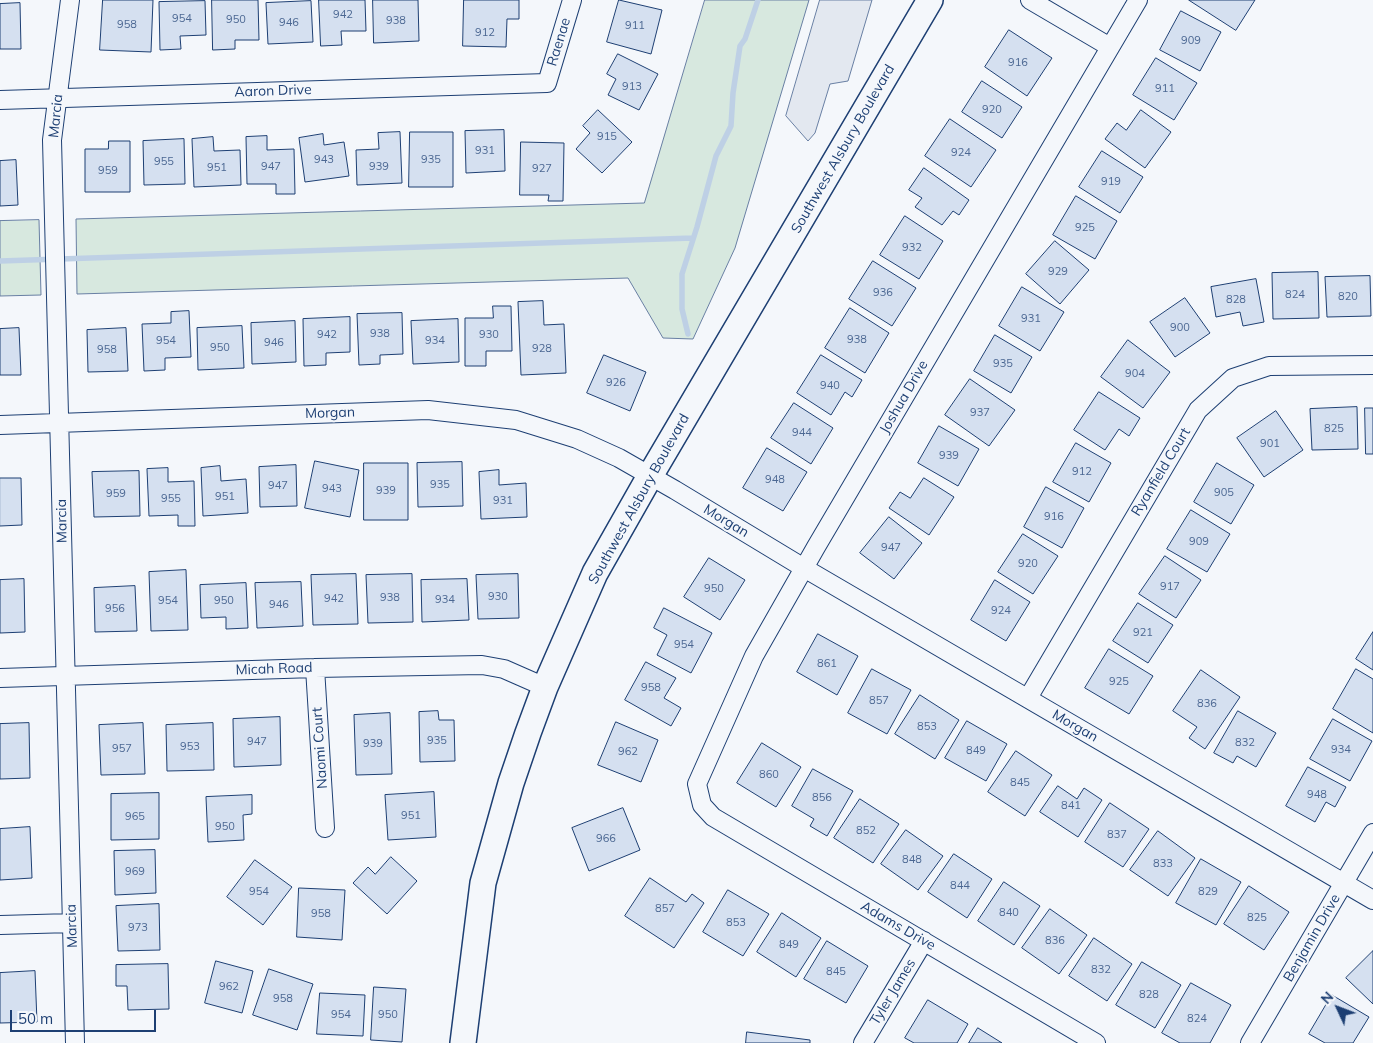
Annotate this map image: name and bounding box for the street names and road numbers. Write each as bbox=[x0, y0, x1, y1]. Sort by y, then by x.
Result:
street label: Raenae bbox=[544, 16, 574, 68]
street label: Southwest Alsbury Boulevard bbox=[788, 62, 898, 236]
street label: Aaron Drive bbox=[234, 81, 312, 101]
street label: Marcia bbox=[45, 93, 67, 139]
street label: Joshua Drive bbox=[876, 357, 932, 437]
street label: Morgan bbox=[305, 404, 355, 422]
street label: Southwest Alsbury Boulevard bbox=[585, 411, 693, 587]
street label: Ryanfield Court bbox=[1128, 425, 1194, 519]
street label: Marcia bbox=[53, 499, 71, 543]
street label: Morgan bbox=[700, 501, 752, 541]
street label: Micah Road bbox=[235, 659, 313, 679]
street label: Morgan bbox=[1049, 706, 1101, 746]
street label: Naomi Court bbox=[309, 707, 331, 789]
street label: Benjamin Drive bbox=[1280, 891, 1344, 985]
street label: Adams Drive bbox=[858, 898, 938, 954]
street label: Marcia bbox=[63, 904, 81, 948]
street label: Tyler James bbox=[867, 956, 919, 1028]

